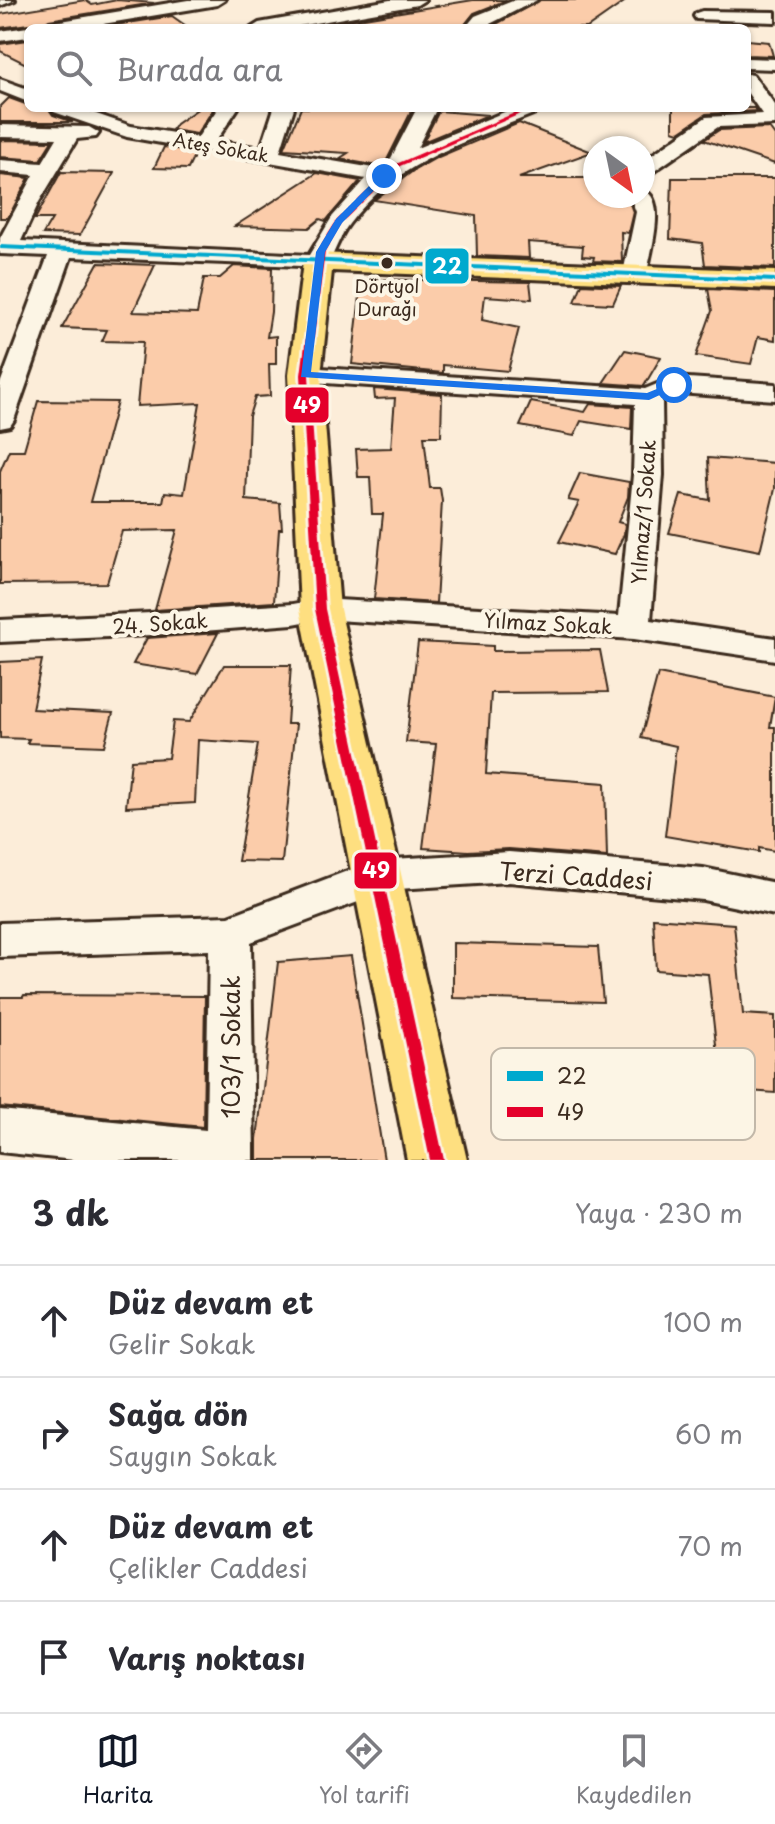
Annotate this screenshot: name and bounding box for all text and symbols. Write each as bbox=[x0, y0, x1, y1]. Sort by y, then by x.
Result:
search box bbox=[24, 24, 751, 112]
icon: search bbox=[52, 46, 96, 90]
text: Burada ara bbox=[116, 46, 282, 91]
street label: Ateş Sokak bbox=[171, 125, 271, 169]
north arrow bbox=[583, 136, 655, 208]
route end bbox=[366, 158, 402, 194]
line badge: 22 bbox=[424, 247, 470, 285]
text: 22 bbox=[432, 248, 462, 281]
marker: Dörtyol Durağı bbox=[379, 255, 395, 271]
place label: Dörtyol Durağı bbox=[354, 272, 420, 322]
route start bbox=[656, 367, 692, 403]
line badge: 49 bbox=[284, 386, 330, 424]
text: 49 bbox=[293, 387, 321, 420]
street label: Yılmaz/1 Sokak bbox=[623, 438, 663, 586]
street label: 24. Sokak bbox=[111, 605, 209, 641]
street label: Yılmaz Sokak bbox=[483, 605, 613, 641]
line badge: 49 bbox=[353, 851, 398, 890]
text: 49 bbox=[362, 852, 390, 885]
street label: Terzi Caddesi bbox=[498, 852, 654, 898]
street label: 103/1 Sokak bbox=[212, 975, 248, 1119]
legend bbox=[491, 1048, 755, 1140]
text: 22 bbox=[557, 1058, 587, 1091]
text: 49 bbox=[557, 1094, 584, 1127]
text: 3 dk bbox=[32, 1186, 109, 1238]
text: Yaya · 230 m bbox=[575, 1193, 743, 1232]
text: Düz devam et bbox=[108, 1279, 313, 1324]
icon: ahead bbox=[32, 1299, 76, 1343]
text: 100 m bbox=[663, 1302, 743, 1341]
text: Gelir Sokak bbox=[108, 1324, 256, 1363]
text: Sağa dön bbox=[108, 1391, 248, 1436]
icon: right bbox=[32, 1411, 76, 1455]
text: 60 m bbox=[675, 1414, 743, 1453]
text: Saygın Sokak bbox=[108, 1436, 277, 1475]
text: Düz devam et bbox=[108, 1503, 313, 1548]
icon: ahead bbox=[32, 1523, 76, 1567]
text: 70 m bbox=[678, 1526, 743, 1565]
text: Çelikler Caddesi bbox=[108, 1548, 308, 1587]
icon: arrive bbox=[32, 1635, 76, 1679]
text: Varış noktası bbox=[108, 1635, 305, 1680]
tab: Harita bbox=[83, 1729, 153, 1810]
tab: Yol tarifi bbox=[319, 1729, 410, 1810]
tab: Kaydedilen bbox=[576, 1729, 692, 1810]

